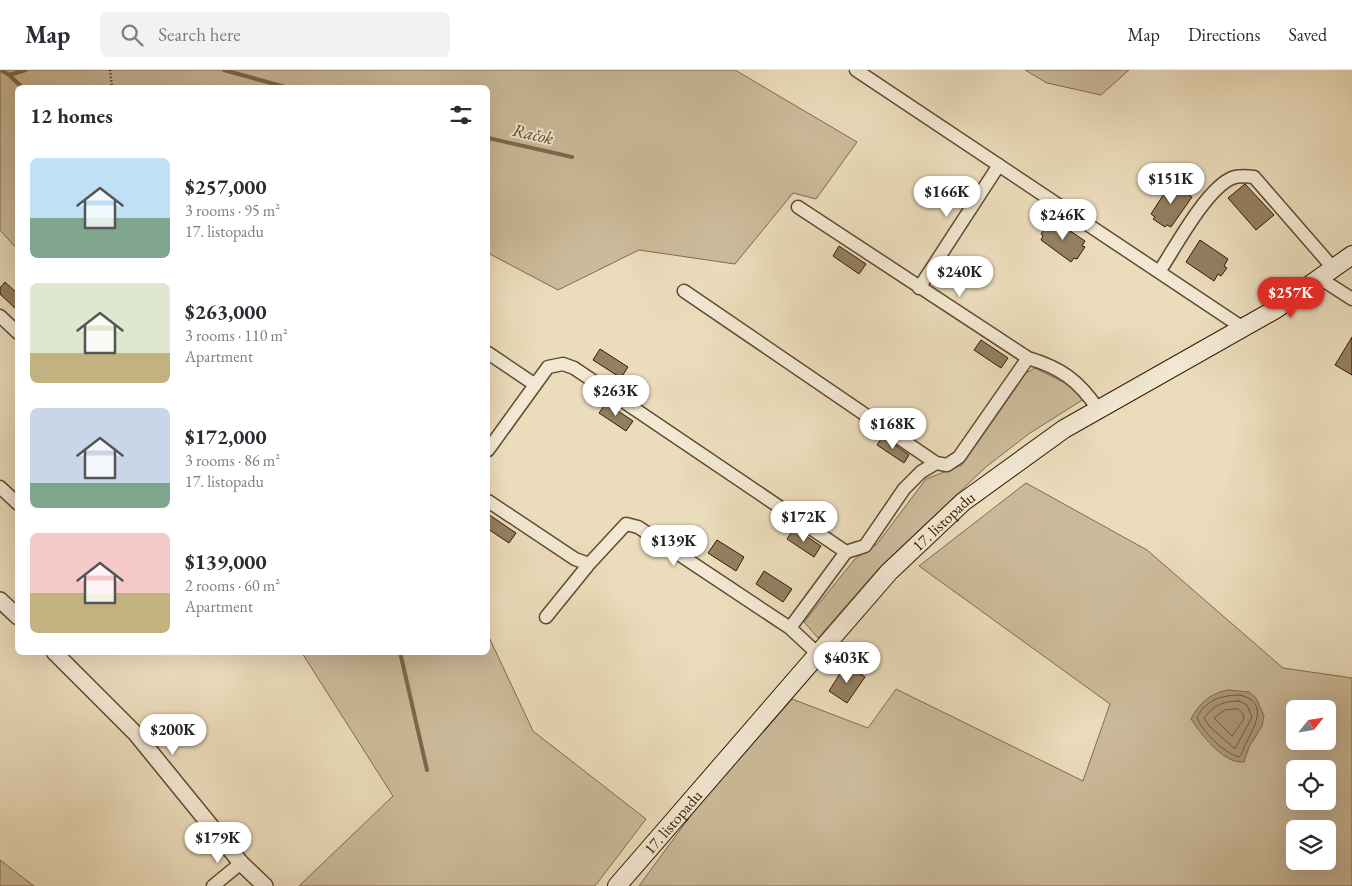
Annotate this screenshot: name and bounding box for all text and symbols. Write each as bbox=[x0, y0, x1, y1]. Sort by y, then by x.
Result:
search box bbox=[100, 12, 450, 57]
text: Map bbox=[25, 19, 70, 50]
icon: search bbox=[118, 21, 146, 49]
text: Search here bbox=[158, 22, 241, 47]
text: Map bbox=[1128, 23, 1160, 46]
text: Directions bbox=[1188, 23, 1260, 46]
text: Saved bbox=[1288, 23, 1327, 46]
icon: filters bbox=[447, 101, 475, 129]
text: 12 homes bbox=[30, 102, 113, 129]
water label: Račok bbox=[510, 118, 556, 149]
pin: $151K bbox=[1136, 162, 1206, 205]
text: $151K bbox=[1149, 168, 1193, 189]
text: $257,000 bbox=[185, 173, 267, 200]
pin: $166K bbox=[912, 176, 982, 218]
icon: home bbox=[70, 178, 130, 238]
text: $166K bbox=[925, 181, 969, 202]
pin: $246K bbox=[1028, 198, 1098, 241]
text: 3 rooms · 95 m² bbox=[185, 200, 280, 221]
text: $246K bbox=[1041, 204, 1085, 225]
text: 17. listopadu bbox=[185, 221, 264, 242]
pin: $240K bbox=[925, 256, 995, 298]
text: $240K bbox=[938, 261, 982, 282]
pin: $257K bbox=[1256, 276, 1326, 319]
text: $257K bbox=[1269, 282, 1313, 303]
text: $263,000 bbox=[185, 298, 267, 325]
icon: home bbox=[70, 303, 130, 363]
text: 3 rooms · 110 m² bbox=[185, 325, 288, 346]
text: Apartment bbox=[185, 346, 253, 367]
pin: $263K bbox=[581, 374, 651, 417]
text: $263K bbox=[594, 380, 638, 401]
pin: $168K bbox=[858, 408, 928, 450]
text: $168K bbox=[871, 413, 915, 434]
text: $172,000 bbox=[185, 423, 267, 450]
icon: home bbox=[70, 428, 130, 488]
text: 3 rooms · 86 m² bbox=[185, 450, 280, 471]
text: 17. listopadu bbox=[185, 471, 264, 492]
street label: 17. listopadu bbox=[908, 486, 980, 556]
pin: $172K bbox=[769, 500, 839, 543]
text: $172K bbox=[782, 506, 826, 527]
pin: $139K bbox=[639, 524, 709, 567]
text: $139K bbox=[652, 530, 696, 551]
text: $139,000 bbox=[185, 548, 267, 575]
icon: home bbox=[70, 553, 130, 613]
text: 2 rooms · 60 m² bbox=[185, 575, 280, 596]
text: Apartment bbox=[185, 596, 253, 617]
pin: $403K bbox=[812, 642, 882, 684]
text: $403K bbox=[825, 647, 869, 668]
north arrow bbox=[1286, 700, 1336, 750]
map controls bbox=[1286, 700, 1336, 870]
pin: $200K bbox=[138, 714, 208, 756]
text: $200K bbox=[151, 719, 195, 740]
button: locate bbox=[1286, 760, 1336, 810]
street label: 17. listopadu bbox=[639, 785, 707, 859]
button: layers bbox=[1286, 820, 1336, 870]
pin: $179K bbox=[183, 822, 253, 864]
text: $179K bbox=[196, 827, 240, 848]

